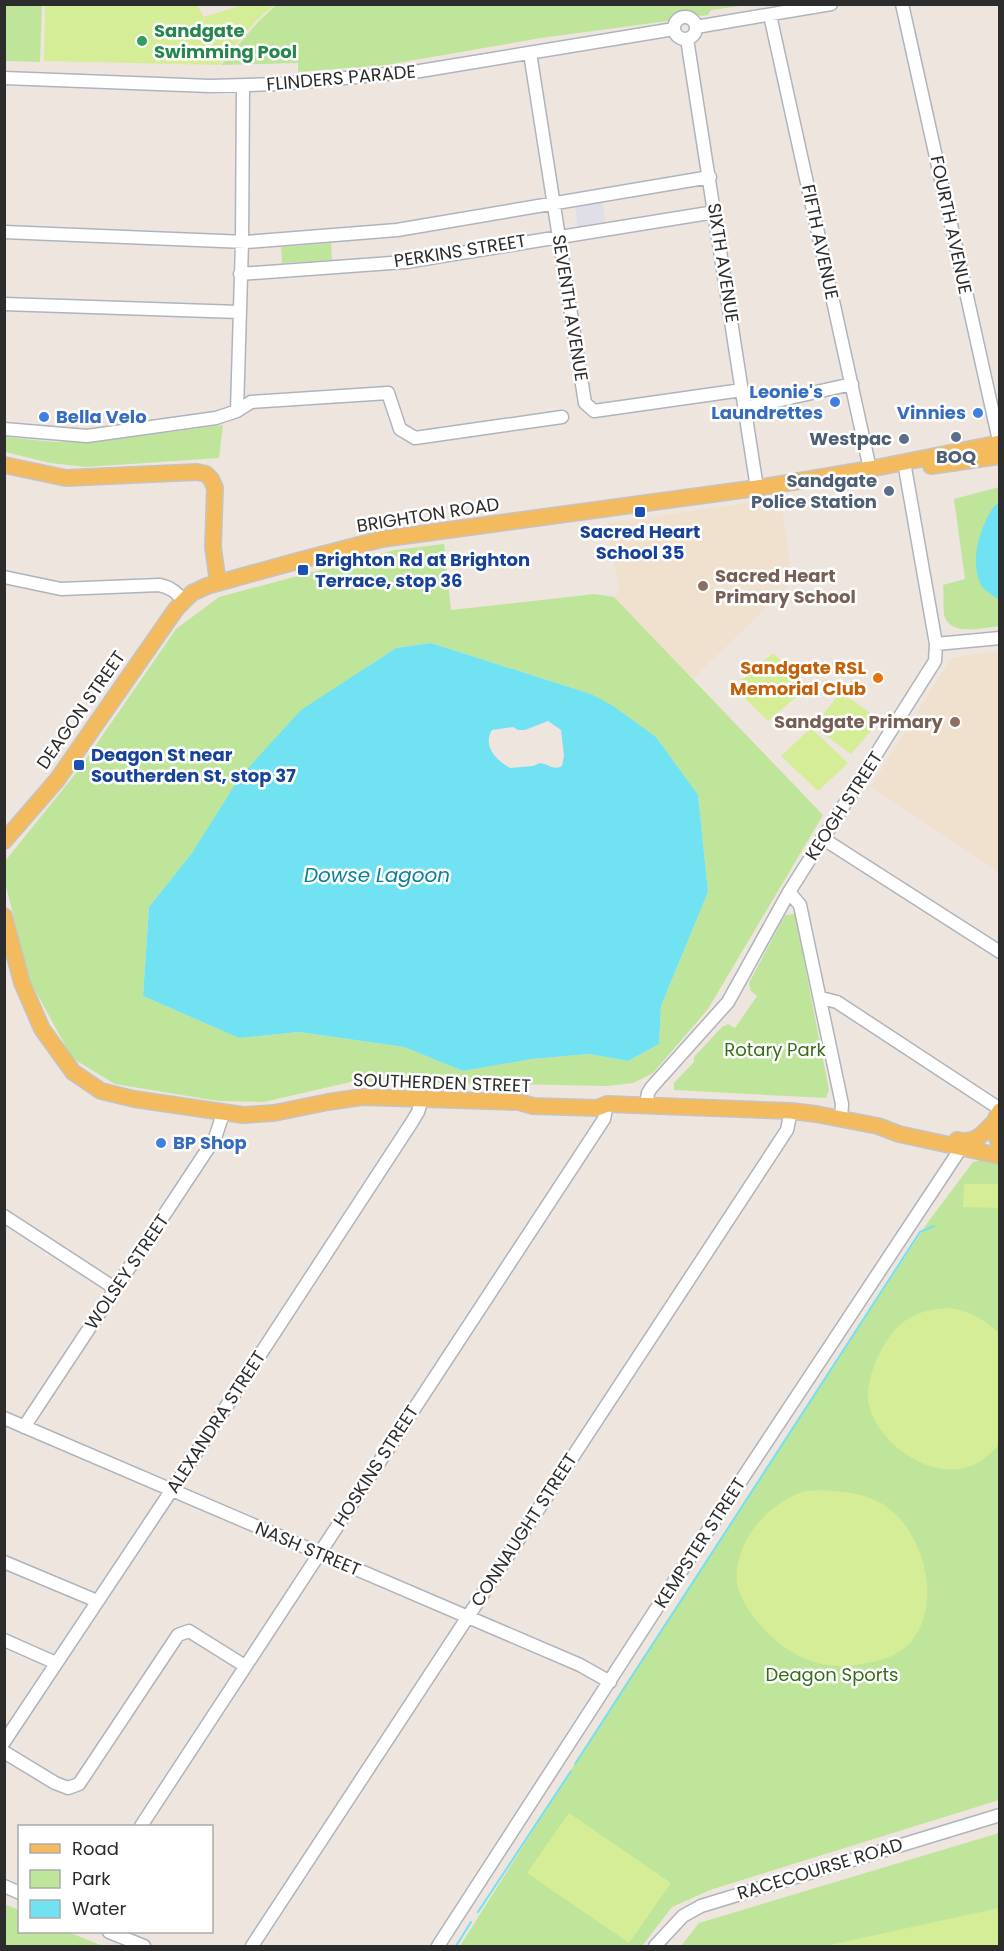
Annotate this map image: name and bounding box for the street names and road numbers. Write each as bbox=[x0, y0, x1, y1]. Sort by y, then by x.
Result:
street label: FLINDERS PARADE bbox=[265, 59, 417, 96]
street label: FOURTH AVENUE bbox=[925, 153, 978, 296]
street label: FIFTH AVENUE bbox=[796, 182, 845, 302]
street label: SIXTH AVENUE bbox=[702, 201, 745, 325]
street label: PERKINS STREET bbox=[392, 228, 528, 273]
street label: SEVENTH AVENUE bbox=[547, 233, 594, 383]
street label: BRIGHTON ROAD bbox=[355, 491, 501, 538]
street label: DEAGON STREET bbox=[30, 645, 131, 774]
street label: KEOGH STREET bbox=[799, 746, 888, 865]
street label: SOUTHERDEN STREET bbox=[353, 1067, 532, 1098]
street label: WOLSEY STREET bbox=[79, 1209, 175, 1334]
street label: ALEXANDRA STREET bbox=[160, 1345, 271, 1498]
street label: HOSKINS STREET bbox=[327, 1400, 424, 1531]
street label: CONNAUGHT STREET bbox=[465, 1448, 583, 1611]
street label: KEMPSTER STREET bbox=[648, 1473, 751, 1613]
street label: NASH STREET bbox=[252, 1515, 365, 1582]
street label: RACECOURSE ROAD bbox=[734, 1831, 906, 1906]

